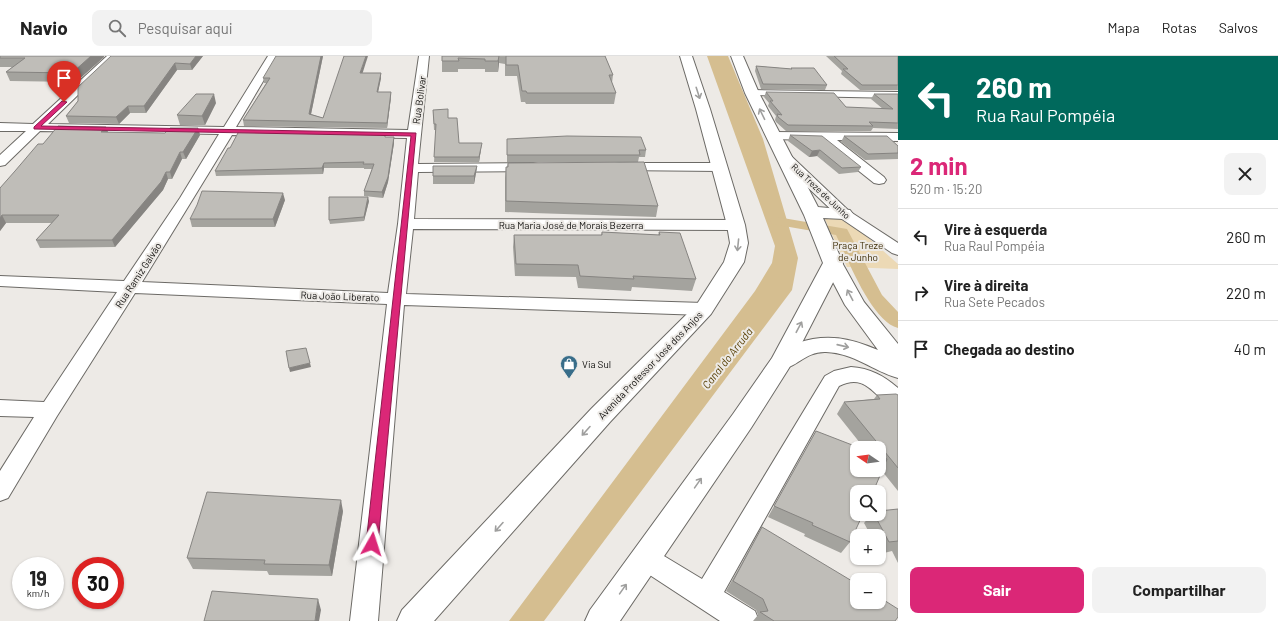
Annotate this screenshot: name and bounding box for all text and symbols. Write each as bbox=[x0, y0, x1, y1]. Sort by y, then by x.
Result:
search box bbox=[92, 10, 372, 46]
text: Navio bbox=[20, 16, 68, 39]
icon: search bbox=[106, 17, 128, 39]
text: Pesquisar aqui bbox=[138, 19, 233, 37]
text: Mapa bbox=[1108, 19, 1140, 36]
text: Rotas bbox=[1162, 19, 1197, 36]
text: Salvos bbox=[1219, 19, 1258, 36]
pin bbox=[47, 61, 81, 102]
icon: arrive bbox=[53, 67, 75, 89]
text: 260 m bbox=[976, 70, 1052, 104]
icon: left bbox=[910, 72, 962, 124]
street label: Rua Bolivar bbox=[410, 75, 428, 125]
one-way arrow bbox=[695, 86, 702, 99]
text: Rua Raul Pompéia bbox=[976, 104, 1115, 126]
one-way arrow bbox=[758, 109, 765, 121]
text: 2 min bbox=[910, 151, 968, 180]
button: close bbox=[1224, 153, 1266, 195]
street label: Rua Treze de Junho bbox=[789, 161, 853, 221]
text: 520 m · 15:20 bbox=[910, 181, 982, 197]
street label: Rua Maria José de Morais Bezerra bbox=[499, 219, 643, 231]
text: Vire à esquerda bbox=[944, 220, 1047, 238]
icon: left bbox=[910, 226, 932, 248]
text: 260 m bbox=[1226, 228, 1266, 246]
one-way arrow bbox=[734, 238, 742, 251]
text: Rua Raul Pompéia bbox=[944, 238, 1045, 254]
park label: Praça Treze de Junho bbox=[833, 239, 883, 263]
street label: Rua Ramiz Galvão bbox=[112, 240, 164, 310]
text: Vire à direita bbox=[944, 276, 1028, 294]
icon: right bbox=[910, 282, 932, 304]
text: 220 m bbox=[1226, 284, 1266, 302]
street label: Rua João Liberato bbox=[300, 289, 380, 303]
one-way arrow bbox=[846, 289, 853, 301]
text: Rua Sete Pecados bbox=[944, 294, 1045, 310]
street label: Avenida Professor José dos Anjos bbox=[595, 308, 705, 421]
one-way arrow bbox=[796, 321, 804, 333]
water label: Canal do Arruda bbox=[699, 325, 755, 391]
icon: arrive bbox=[910, 338, 932, 360]
text: Chegada ao destino bbox=[944, 340, 1075, 358]
text: 40 m bbox=[1234, 340, 1266, 358]
one-way arrow bbox=[836, 343, 849, 351]
shop icon: Via Sul bbox=[559, 354, 579, 379]
place label: Via Sul bbox=[582, 358, 611, 370]
one-way arrow bbox=[582, 426, 591, 436]
north arrow bbox=[850, 441, 886, 477]
map controls bbox=[850, 441, 886, 609]
one-way arrow bbox=[694, 478, 703, 489]
button: search bbox=[850, 485, 886, 521]
one-way arrow bbox=[494, 522, 503, 532]
position arrow bbox=[351, 523, 393, 565]
button: + bbox=[850, 529, 886, 565]
speed limit sign: 30 bbox=[72, 557, 124, 609]
text: 19 bbox=[29, 566, 47, 590]
button: Sair bbox=[910, 567, 1084, 613]
button: Compartilhar bbox=[1092, 567, 1266, 613]
button: − bbox=[850, 573, 886, 609]
one-way arrow bbox=[619, 584, 627, 595]
text: km/h bbox=[27, 587, 49, 599]

